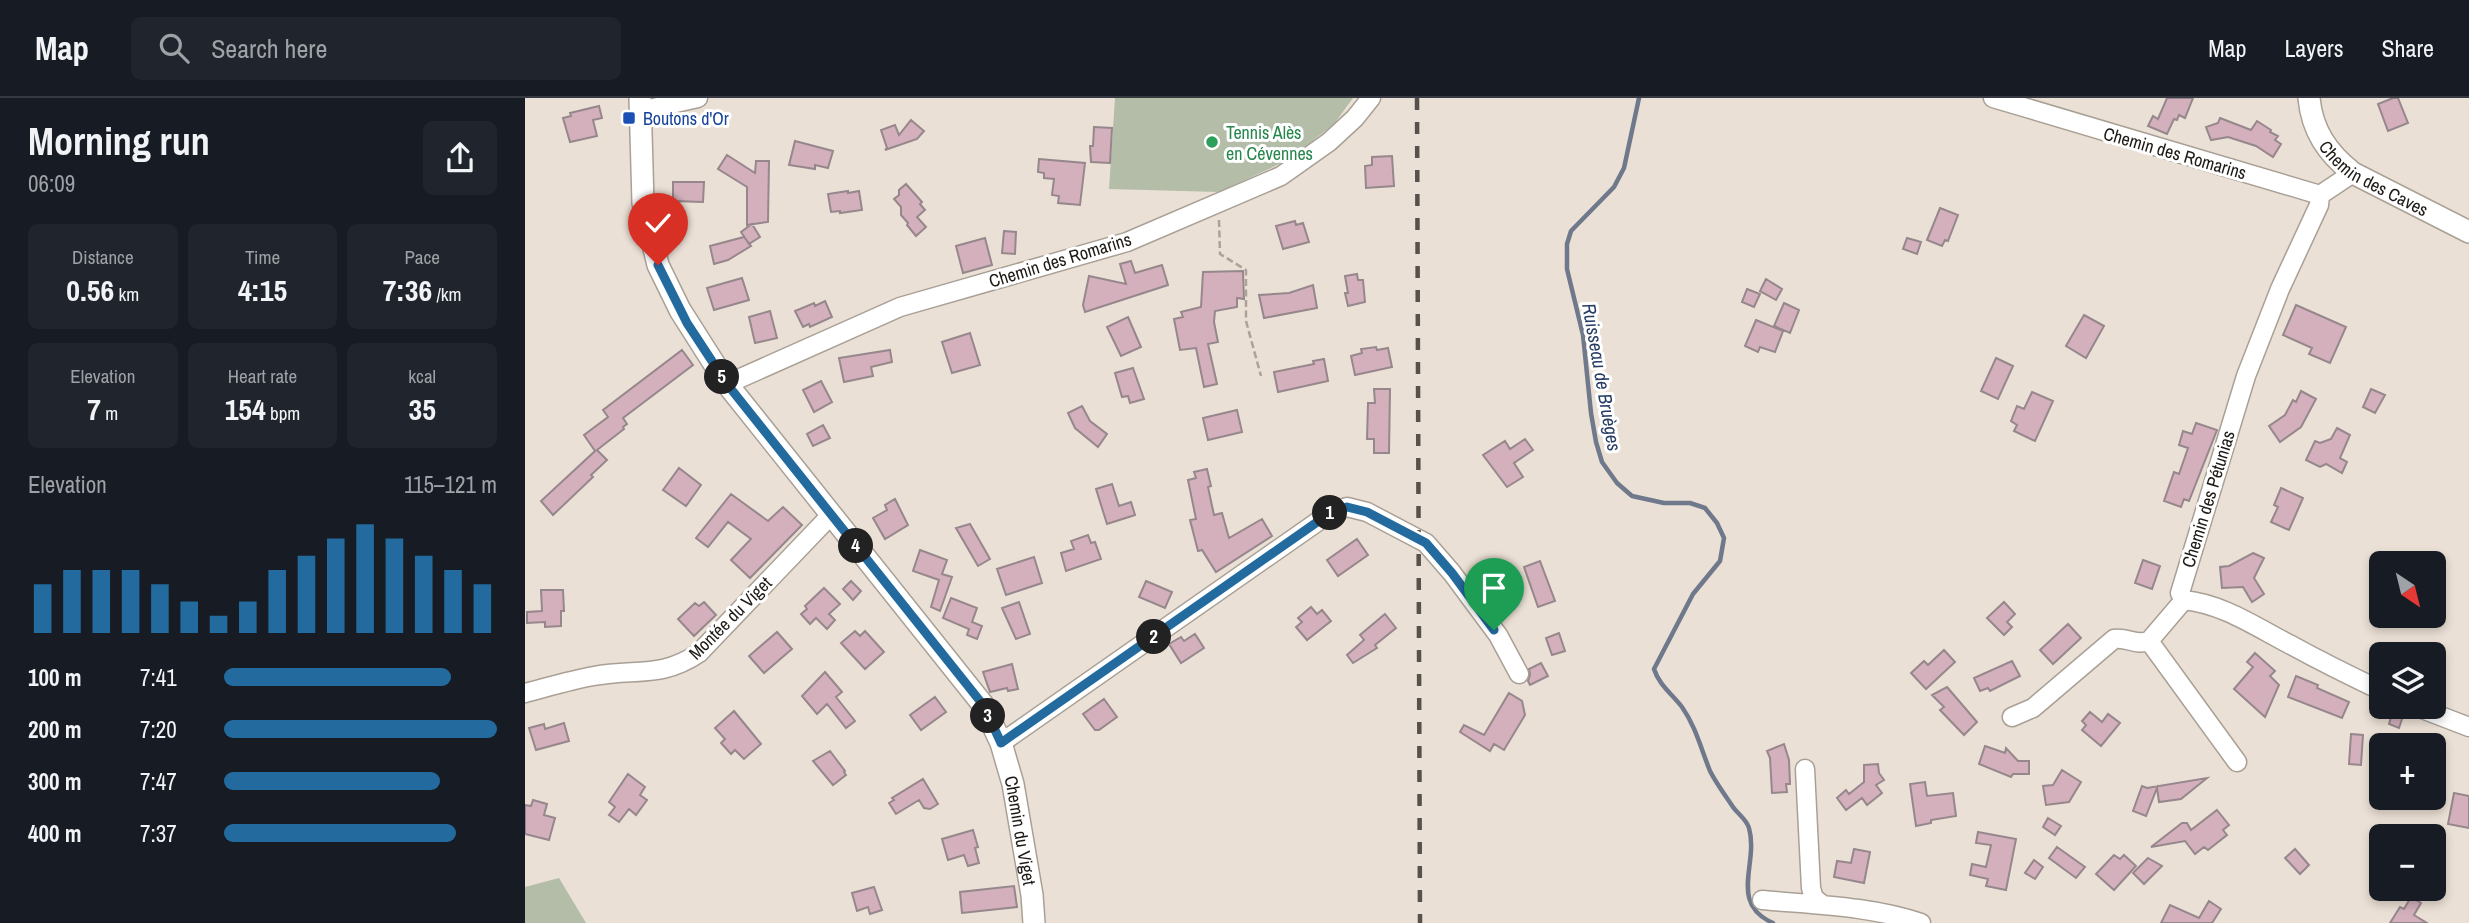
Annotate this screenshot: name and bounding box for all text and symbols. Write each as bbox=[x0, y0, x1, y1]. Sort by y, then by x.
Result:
search box bbox=[131, 17, 621, 80]
text: Map bbox=[35, 26, 89, 70]
icon: search bbox=[155, 29, 193, 67]
text: Search here bbox=[211, 31, 327, 66]
text: Map bbox=[2208, 32, 2246, 64]
text: Layers bbox=[2284, 32, 2343, 64]
text: Share bbox=[2381, 32, 2434, 64]
place label: Boutons d'Or bbox=[643, 106, 729, 131]
marker: Boutons d'Or bbox=[621, 110, 637, 126]
text: Morning run bbox=[28, 116, 210, 167]
place label: Tennis Alès en Cévennes bbox=[1226, 120, 1313, 166]
button: share bbox=[423, 121, 497, 195]
street label: Chemin des Romarins bbox=[2101, 121, 2249, 185]
marker: Tennis Alès en Cévennes bbox=[1204, 134, 1220, 150]
street label: Chemin des Caves bbox=[2314, 135, 2433, 222]
text: 06:09 bbox=[28, 168, 75, 199]
pin bbox=[628, 193, 688, 265]
icon: check bbox=[639, 204, 677, 242]
street label: Chemin des Romarins bbox=[986, 226, 1134, 294]
text: Distance bbox=[72, 244, 134, 270]
text: Time bbox=[245, 244, 280, 270]
text: Pace bbox=[404, 244, 440, 270]
text: 0.56 bbox=[66, 270, 114, 310]
text: 4:15 bbox=[238, 270, 287, 310]
text: 7:36 bbox=[383, 270, 432, 310]
text: km bbox=[114, 281, 139, 307]
text: /km bbox=[432, 281, 462, 307]
water label: Ruisseau de Bruèges bbox=[1576, 301, 1628, 453]
pin: 5 bbox=[705, 360, 739, 394]
text: Elevation bbox=[70, 363, 135, 389]
text: Heart rate bbox=[228, 363, 297, 389]
text: kcal bbox=[408, 363, 436, 389]
text: 5 bbox=[717, 363, 726, 389]
text: 7 bbox=[87, 389, 101, 429]
text: 154 bbox=[225, 389, 266, 429]
text: 35 bbox=[408, 389, 436, 429]
text: m bbox=[101, 400, 118, 426]
text: bpm bbox=[266, 400, 300, 426]
street label: Chemin des Pétunias bbox=[2175, 427, 2241, 571]
text: Elevation bbox=[28, 469, 107, 500]
text: 115–121 m bbox=[404, 469, 497, 500]
pin: 1 bbox=[1313, 496, 1347, 530]
text: 1 bbox=[1325, 499, 1334, 525]
pin: 4 bbox=[839, 528, 873, 564]
text: 4 bbox=[851, 532, 860, 558]
north arrow bbox=[2369, 551, 2447, 628]
map controls bbox=[2369, 551, 2446, 901]
pin bbox=[1464, 558, 1524, 630]
icon: arrive bbox=[1475, 569, 1513, 607]
street label: Montée du Viget bbox=[683, 571, 777, 665]
pin: 2 bbox=[1137, 620, 1171, 654]
text: 2 bbox=[1149, 623, 1158, 649]
button: layers bbox=[2369, 642, 2446, 719]
text: 100 m bbox=[28, 662, 81, 693]
text: 7:41 bbox=[140, 662, 177, 693]
pin: 3 bbox=[971, 698, 1005, 734]
text: 3 bbox=[983, 702, 992, 728]
text: 200 m bbox=[28, 714, 81, 745]
text: 7:20 bbox=[140, 714, 177, 745]
button: + bbox=[2369, 733, 2446, 810]
text: 300 m bbox=[28, 766, 81, 797]
text: 7:47 bbox=[140, 766, 177, 797]
street label: Chemin du Viget bbox=[999, 772, 1043, 887]
text: 400 m bbox=[28, 818, 81, 849]
text: 7:37 bbox=[140, 818, 177, 849]
button: − bbox=[2369, 824, 2446, 901]

